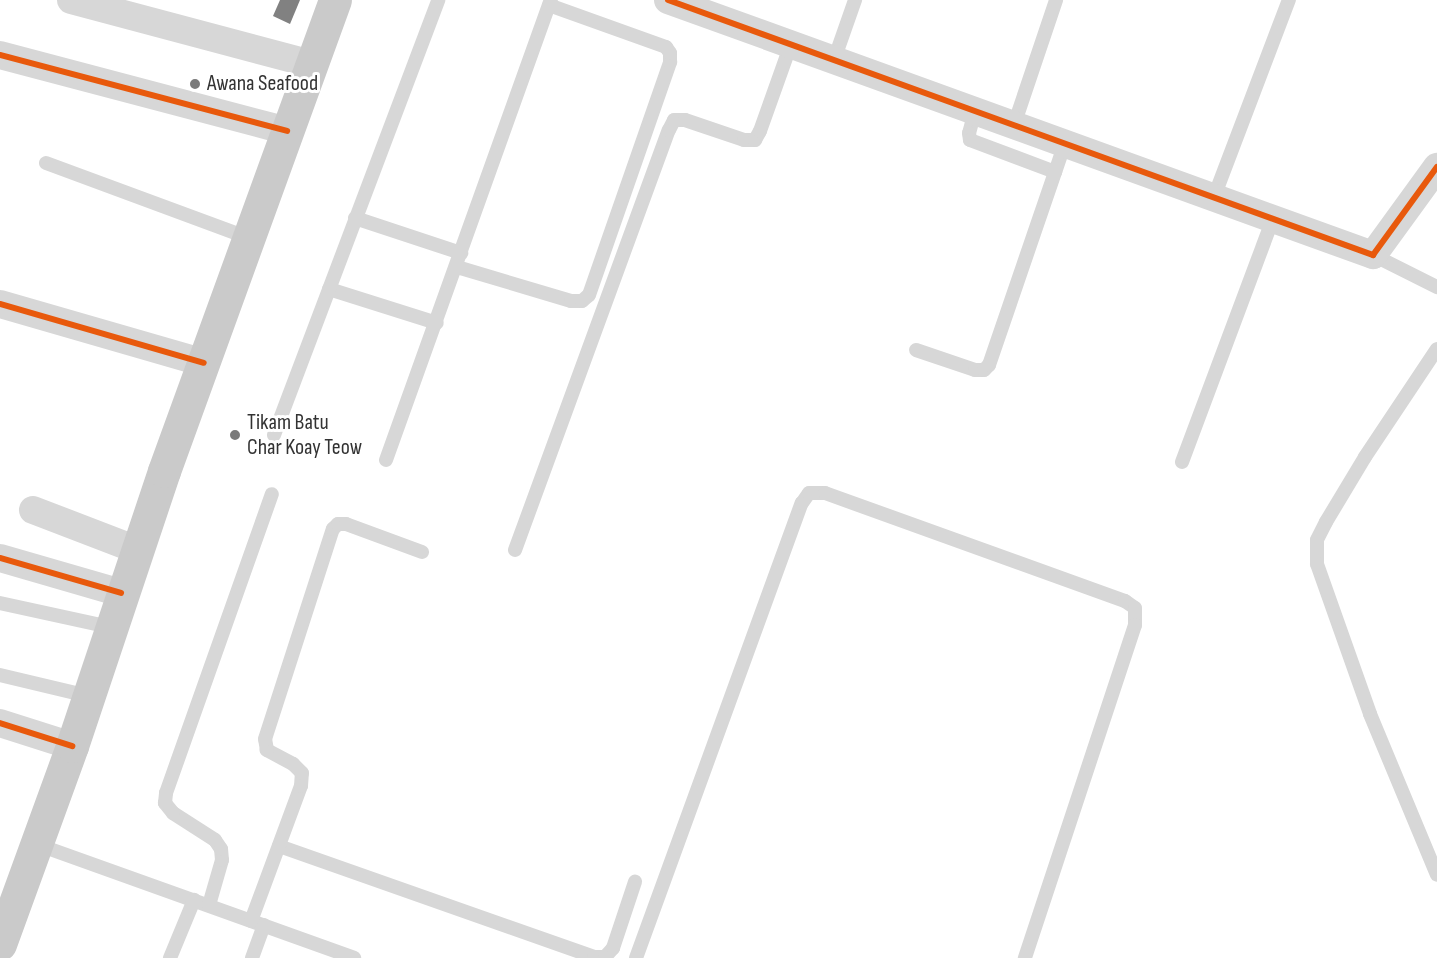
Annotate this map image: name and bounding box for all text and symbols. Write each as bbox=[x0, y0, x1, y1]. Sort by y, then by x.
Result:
place label: Awana Seafood bbox=[207, 71, 318, 97]
marker: Awana Seafood bbox=[188, 77, 202, 91]
place label: Tikam Batu Char Koay Teow bbox=[247, 409, 362, 460]
marker: Tikam Batu Char Koay Teow bbox=[228, 428, 242, 442]

